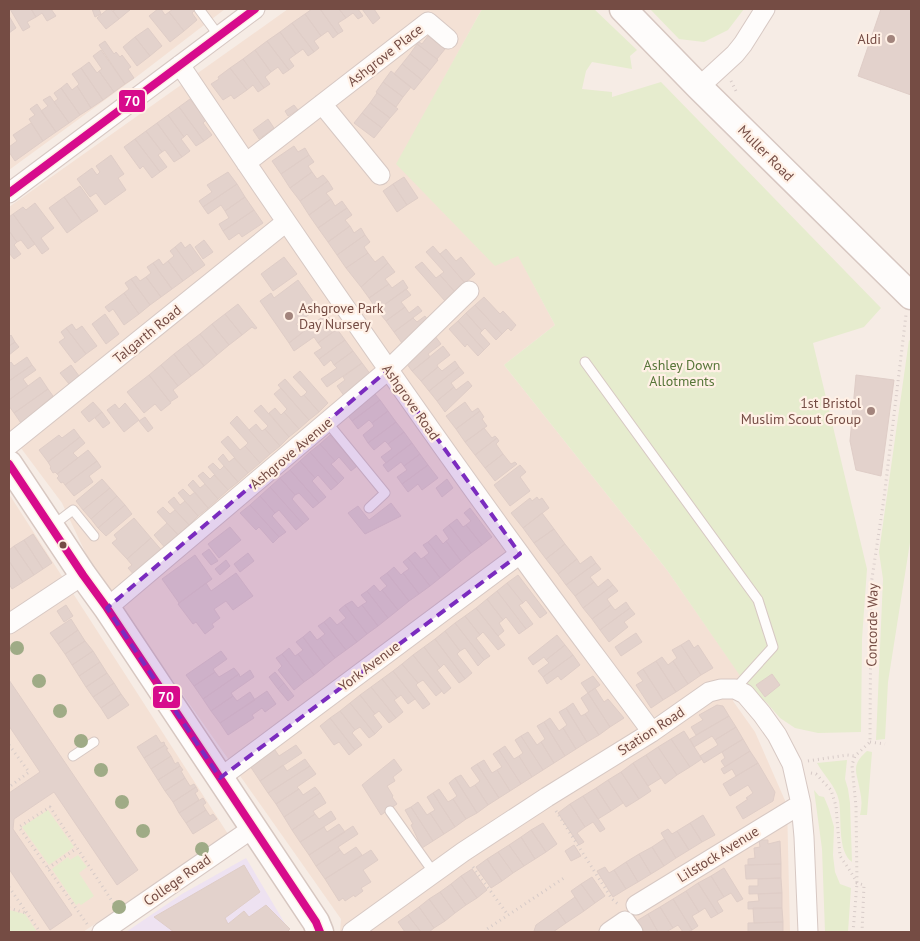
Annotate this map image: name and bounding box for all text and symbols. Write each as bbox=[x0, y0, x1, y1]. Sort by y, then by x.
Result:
street label: Ashgrove Place bbox=[344, 20, 426, 90]
place label: Aldi bbox=[857, 30, 881, 48]
marker: Aldi bbox=[885, 33, 897, 45]
line badge: 70 bbox=[118, 89, 146, 113]
text: 70 bbox=[124, 92, 140, 110]
street label: Muller Road bbox=[734, 121, 798, 185]
place label: Ashgrove Park Day Nursery bbox=[299, 299, 384, 333]
street label: Talgarth Road bbox=[109, 301, 185, 367]
marker: Ashgrove Park Day Nursery bbox=[283, 310, 295, 322]
park label: Ashley Down Allotments bbox=[644, 356, 720, 390]
street label: Ashgrove Road bbox=[378, 361, 444, 443]
place label: 1st Bristol Muslim Scout Group bbox=[741, 394, 861, 428]
marker: 1st Bristol Muslim Scout Group bbox=[865, 405, 877, 417]
street label: Ashgrove Avenue bbox=[246, 413, 336, 493]
unlabelled marker bbox=[58, 540, 68, 550]
street label: Concorde Way bbox=[862, 583, 882, 667]
street label: York Avenue bbox=[335, 637, 403, 695]
line badge: 70 bbox=[152, 685, 181, 709]
text: 70 bbox=[158, 688, 174, 706]
street label: Station Road bbox=[614, 703, 688, 759]
street label: Lilstock Avenue bbox=[674, 822, 762, 886]
street label: College Road bbox=[140, 850, 214, 910]

